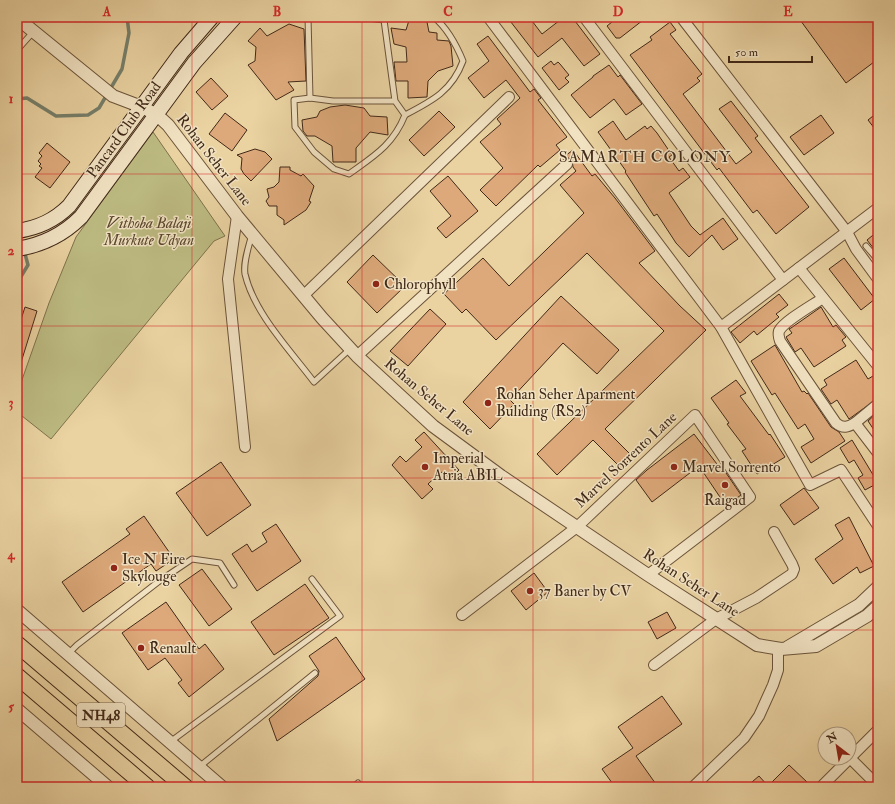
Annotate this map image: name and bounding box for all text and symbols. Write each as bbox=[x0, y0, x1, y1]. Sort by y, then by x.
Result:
text: A bbox=[102, 4, 112, 20]
text: B bbox=[273, 4, 281, 20]
text: C bbox=[443, 4, 453, 20]
text: D bbox=[613, 4, 624, 20]
text: E bbox=[783, 4, 793, 20]
scale bar bbox=[729, 38, 812, 64]
text: 50 m bbox=[735, 45, 759, 60]
street label: Pancard Club Road bbox=[83, 77, 166, 182]
text: 1 bbox=[9, 91, 14, 107]
street label: Rohan Seher Lane bbox=[172, 110, 256, 210]
district label: SAMARTH COLONY bbox=[559, 147, 731, 167]
park label: Vithoba Balaji Murkute Udyan bbox=[103, 214, 194, 250]
text: 2 bbox=[8, 243, 15, 259]
place label: Chlorophyll bbox=[384, 275, 456, 295]
marker: Chlorophyll bbox=[371, 279, 381, 289]
street label: Rohan Seher Lane bbox=[380, 354, 478, 440]
place label: Rohan Seher Aparment Buliding (RS2) bbox=[496, 385, 636, 421]
text: 3 bbox=[9, 395, 14, 411]
marker: Rohan Seher Aparment Buliding (RS2) bbox=[483, 398, 493, 408]
street label: Marvel Sorrento Lane bbox=[571, 408, 681, 512]
place label: Imperial Atria ABIL bbox=[432, 449, 503, 485]
place label: Marvel Sorrento bbox=[682, 458, 781, 477]
marker: Imperial Atria ABIL bbox=[420, 462, 430, 472]
marker: Marvel Sorrento bbox=[669, 462, 679, 472]
marker: Raigad bbox=[720, 480, 730, 490]
place label: Raigad bbox=[704, 491, 747, 510]
street label: Rohan Seher Lane bbox=[639, 545, 743, 621]
text: 4 bbox=[6, 547, 15, 563]
place label: Ice N Fire Skylouge bbox=[122, 550, 185, 586]
marker: Ice N Fire Skylouge bbox=[109, 563, 119, 573]
place label: 37 Baner by CV bbox=[538, 582, 633, 601]
marker: 37 Baner by CV bbox=[525, 586, 535, 596]
place label: Renault bbox=[149, 639, 196, 658]
marker: Renault bbox=[136, 643, 146, 653]
text: 5 bbox=[8, 699, 14, 715]
road number: NH48 bbox=[77, 703, 125, 727]
north arrow bbox=[817, 726, 857, 766]
text: N bbox=[824, 729, 841, 746]

